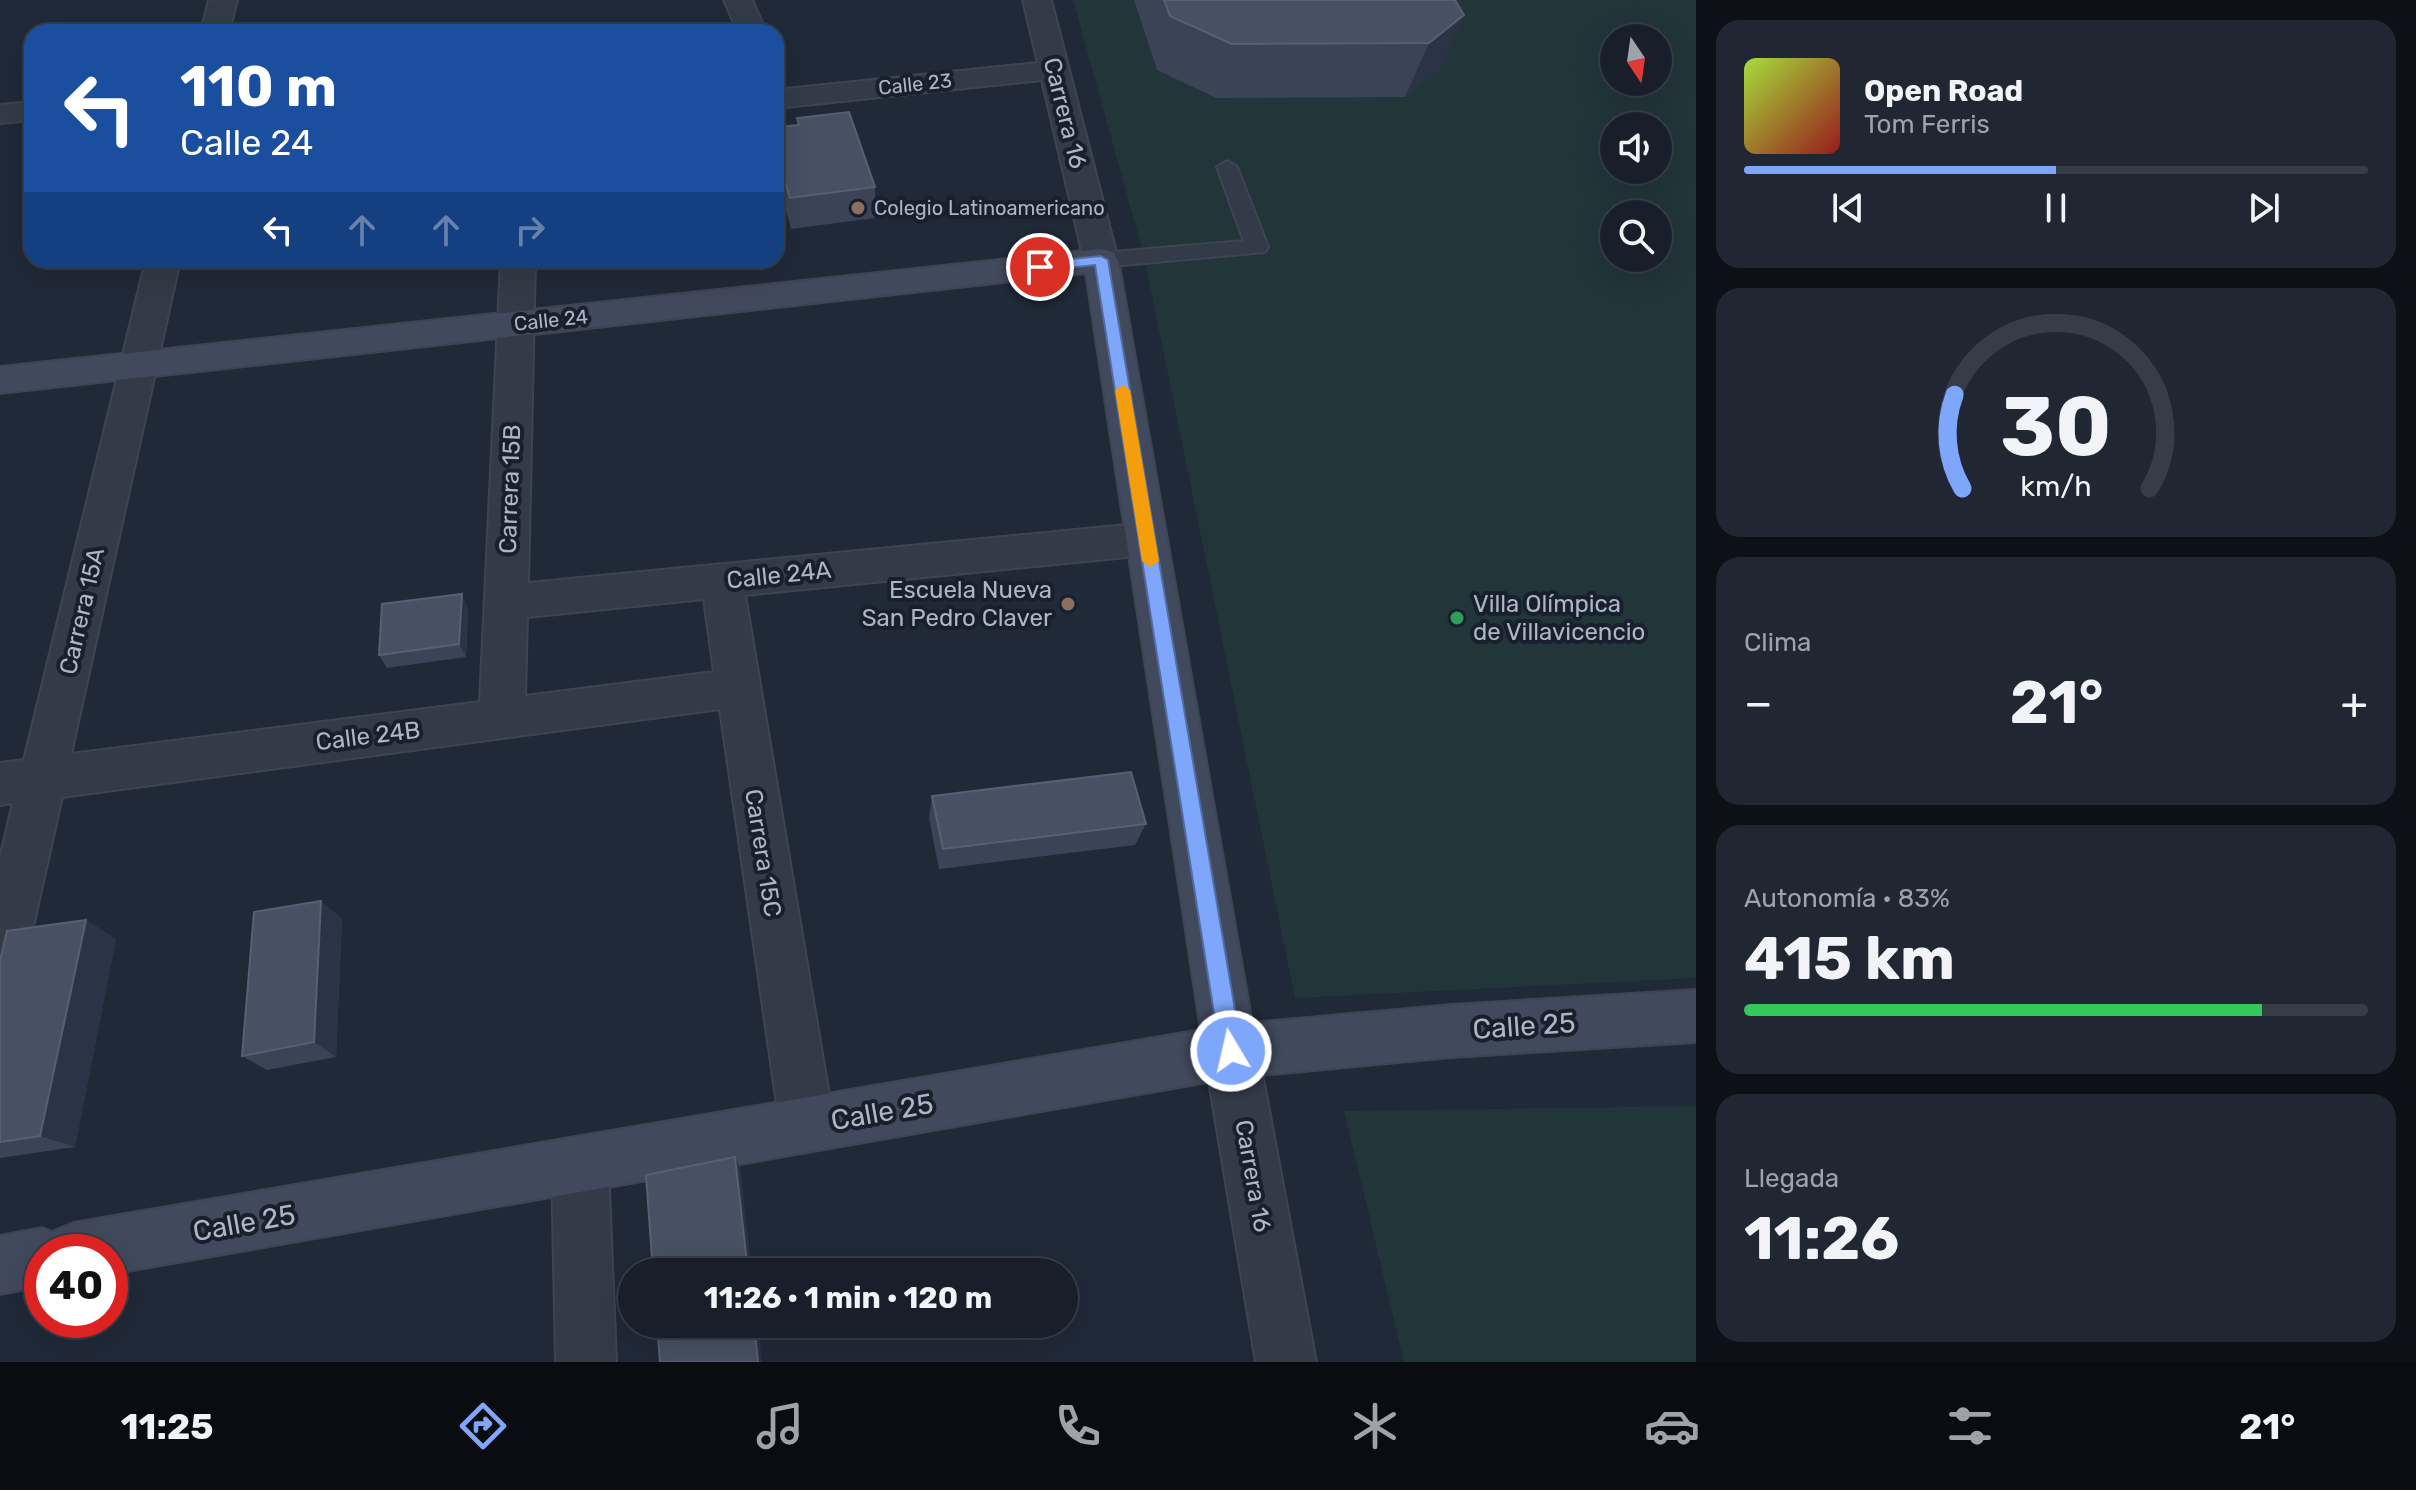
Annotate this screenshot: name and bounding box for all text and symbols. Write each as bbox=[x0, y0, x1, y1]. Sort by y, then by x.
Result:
north arrow bbox=[1600, 24, 1672, 96]
map controls bbox=[1600, 24, 1672, 272]
text: 110 m bbox=[180, 54, 337, 120]
street label: Carrera 16 bbox=[1038, 55, 1092, 171]
icon: left bbox=[48, 56, 152, 160]
street label: Calle 23 bbox=[877, 68, 953, 100]
text: Open Road bbox=[1864, 73, 2023, 109]
text: Tom Ferris bbox=[1864, 109, 1990, 140]
button: sound bbox=[1600, 112, 1672, 184]
text: Calle 24 bbox=[180, 121, 313, 164]
icon: previous bbox=[1826, 186, 1870, 230]
icon: pause bbox=[2034, 186, 2078, 230]
icon: next bbox=[2242, 186, 2286, 230]
place label: Colegio Latinoamericano bbox=[874, 196, 1105, 220]
marker: Colegio Latinoamericano bbox=[849, 199, 867, 217]
button: search bbox=[1600, 200, 1672, 272]
icon: left bbox=[256, 208, 300, 252]
icon: ahead bbox=[340, 208, 384, 252]
icon: ahead bbox=[424, 208, 468, 252]
icon: right bbox=[508, 208, 552, 252]
pin bbox=[1006, 233, 1074, 301]
icon: arrive bbox=[1018, 245, 1062, 289]
street label: Calle 24 bbox=[513, 304, 589, 336]
text: 30 bbox=[2000, 376, 2112, 475]
street label: Carrera 15B bbox=[494, 424, 526, 554]
text: km/h bbox=[2020, 469, 2092, 503]
street label: Carrera 15A bbox=[54, 545, 110, 677]
street label: Calle 24A bbox=[725, 556, 833, 594]
place label: Escuela Nueva San Pedro Claver bbox=[862, 576, 1052, 632]
place label: Villa Olímpica de Villavicencio bbox=[1473, 590, 1645, 646]
marker: Escuela Nueva San Pedro Claver bbox=[1059, 595, 1077, 613]
marker: Villa Olímpica de Villavicencio bbox=[1448, 609, 1466, 627]
text: Clima bbox=[1744, 627, 1811, 658]
text: 21° bbox=[2010, 667, 2103, 738]
text: − bbox=[1744, 677, 1773, 729]
text: + bbox=[2341, 677, 2368, 729]
street label: Calle 24B bbox=[314, 716, 422, 756]
street label: Carrera 15C bbox=[739, 787, 787, 919]
text: Autonomía · 83% bbox=[1744, 883, 1950, 914]
text: 415 km bbox=[1744, 923, 1955, 994]
street label: Calle 25 bbox=[1471, 1006, 1577, 1046]
position arrow bbox=[1189, 1009, 1273, 1093]
street label: Calle 25 bbox=[828, 1087, 936, 1137]
street label: Carrera 16 bbox=[1229, 1118, 1277, 1234]
text: Llegada bbox=[1744, 1163, 1839, 1194]
street label: Calle 25 bbox=[190, 1198, 298, 1248]
text: 11:26 bbox=[1744, 1203, 1899, 1274]
speed limit sign: 40 bbox=[24, 1234, 128, 1338]
text: 11:26 · 1 min · 120 m bbox=[704, 1280, 992, 1316]
icon: directions bbox=[455, 1398, 511, 1454]
icon: music bbox=[752, 1398, 808, 1454]
icon: phone bbox=[1050, 1398, 1106, 1454]
icon: climate bbox=[1347, 1398, 1403, 1454]
icon: car bbox=[1644, 1398, 1700, 1454]
icon: filters bbox=[1942, 1398, 1998, 1454]
text: 11:25 bbox=[121, 1405, 214, 1448]
text: 21° bbox=[2239, 1405, 2295, 1448]

